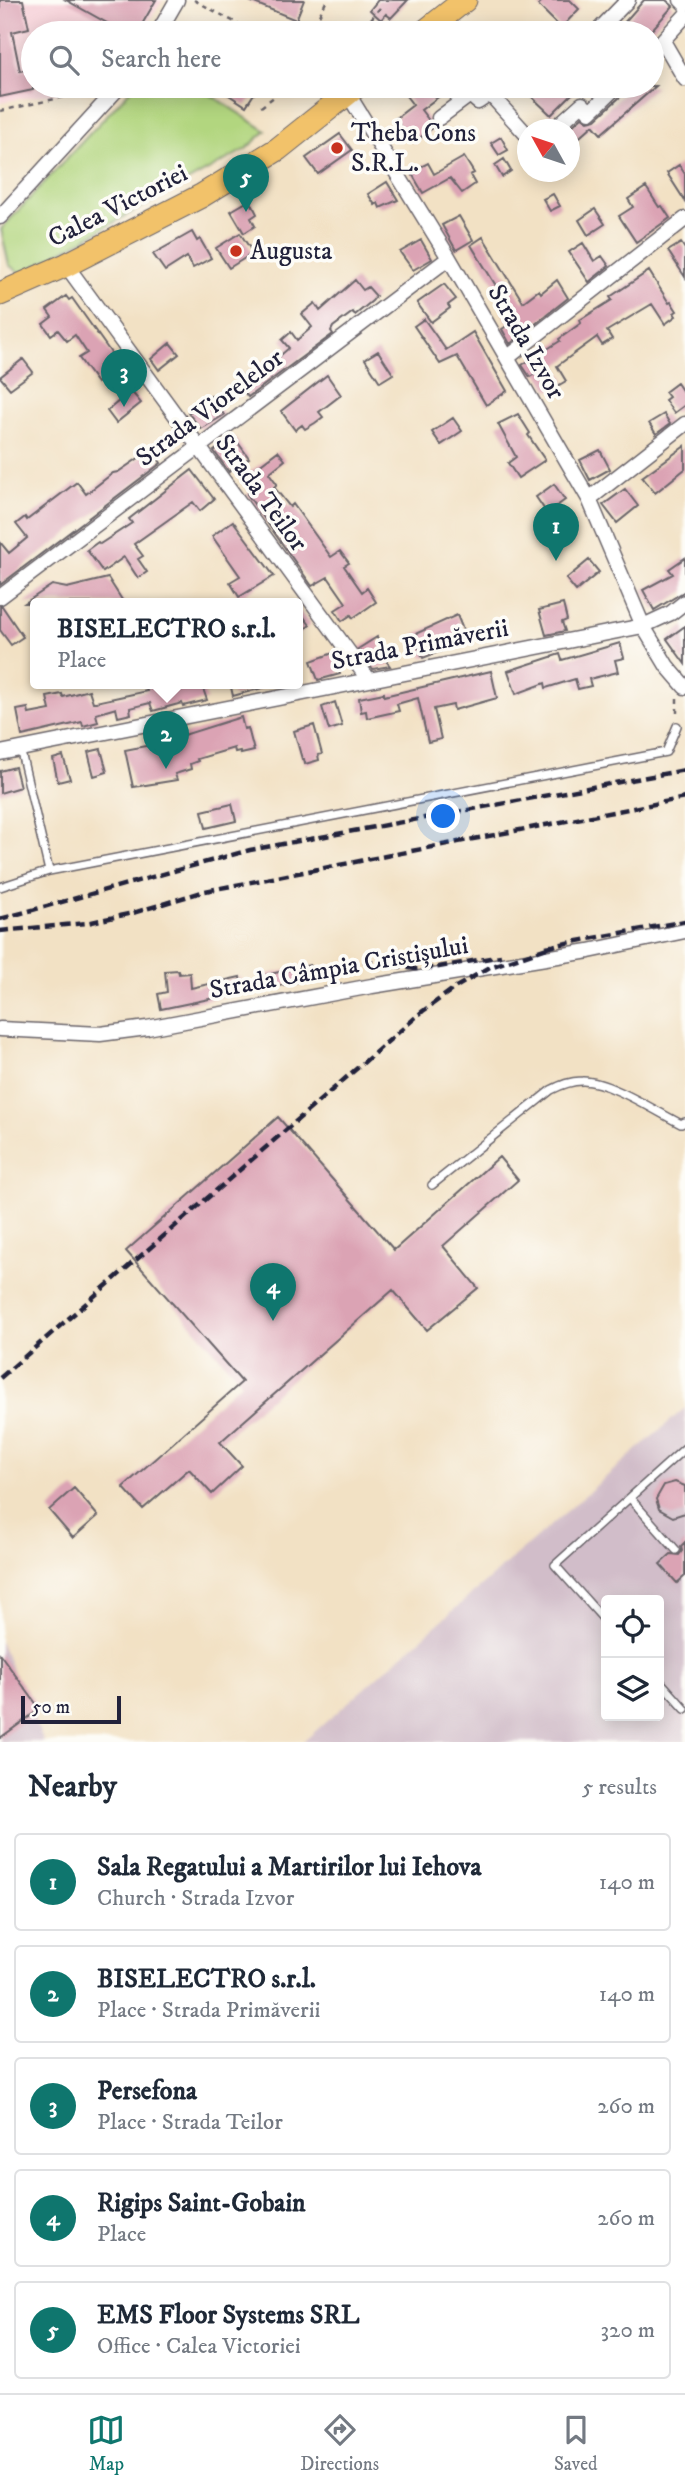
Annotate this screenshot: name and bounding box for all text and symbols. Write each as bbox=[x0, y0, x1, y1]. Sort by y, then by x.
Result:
search box bbox=[21, 21, 664, 98]
icon: search bbox=[45, 41, 83, 79]
text: Search here bbox=[101, 43, 221, 76]
place label: Theba Cons S.R.L. bbox=[351, 117, 476, 180]
north arrow bbox=[517, 119, 580, 182]
marker: Theba Cons S.R.L. bbox=[329, 140, 345, 156]
pin: 5 bbox=[223, 154, 269, 212]
street label: Calea Victoriei bbox=[43, 157, 193, 255]
place label: Augusta bbox=[250, 235, 332, 268]
marker: Augusta bbox=[228, 243, 244, 259]
street label: Strada Izvor bbox=[480, 278, 572, 406]
street label: Strada Viorelelor bbox=[130, 341, 291, 474]
pin: 3 bbox=[101, 349, 147, 407]
street label: Strada Teilor bbox=[207, 428, 315, 558]
pin: 1 bbox=[533, 503, 579, 561]
popup bbox=[30, 598, 303, 689]
street label: Strada Primăverii bbox=[329, 612, 511, 678]
text: BISELECTRO s.r.l. bbox=[57, 613, 276, 646]
text: Place bbox=[57, 646, 106, 675]
pin: 2 bbox=[143, 711, 189, 769]
your location bbox=[426, 799, 460, 833]
street label: Strada Câmpia Cristișului bbox=[207, 929, 471, 1007]
pin: 4 bbox=[250, 1263, 296, 1321]
map controls bbox=[601, 1595, 664, 1721]
button: locate bbox=[601, 1595, 664, 1658]
button: layers bbox=[601, 1658, 664, 1721]
scale bar bbox=[21, 1693, 121, 1725]
text: 50 m bbox=[32, 1696, 70, 1719]
text: Nearby bbox=[28, 1769, 117, 1806]
text: 5 results bbox=[582, 1773, 657, 1802]
text: Sala Regatului a Martirilor lui Iehova bbox=[97, 1851, 482, 1884]
text: 1 bbox=[49, 1868, 57, 1897]
text: 140 m bbox=[599, 1868, 655, 1897]
text: Church · Strada Izvor bbox=[97, 1884, 294, 1913]
text: BISELECTRO s.r.l. bbox=[97, 1963, 316, 1996]
text: 2 bbox=[47, 1980, 59, 2009]
text: 140 m bbox=[599, 1980, 655, 2009]
text: Place · Strada Primăverii bbox=[97, 1996, 321, 2025]
text: Persefona bbox=[97, 2075, 197, 2108]
text: 3 bbox=[49, 2092, 57, 2121]
text: 260 m bbox=[597, 2092, 655, 2121]
text: Place · Strada Teilor bbox=[97, 2108, 283, 2137]
text: Rigips Saint-Gobain bbox=[97, 2187, 306, 2220]
text: 4 bbox=[46, 2204, 60, 2233]
text: 260 m bbox=[597, 2204, 655, 2233]
text: Place bbox=[97, 2220, 146, 2249]
text: EMS Floor Systems SRL bbox=[97, 2299, 359, 2332]
text: 5 bbox=[47, 2316, 59, 2345]
text: 320 m bbox=[601, 2316, 655, 2345]
text: Office · Calea Victoriei bbox=[97, 2332, 301, 2361]
tab: Map bbox=[87, 2411, 125, 2476]
tab: Directions bbox=[300, 2411, 379, 2476]
tab: Saved bbox=[554, 2411, 598, 2476]

